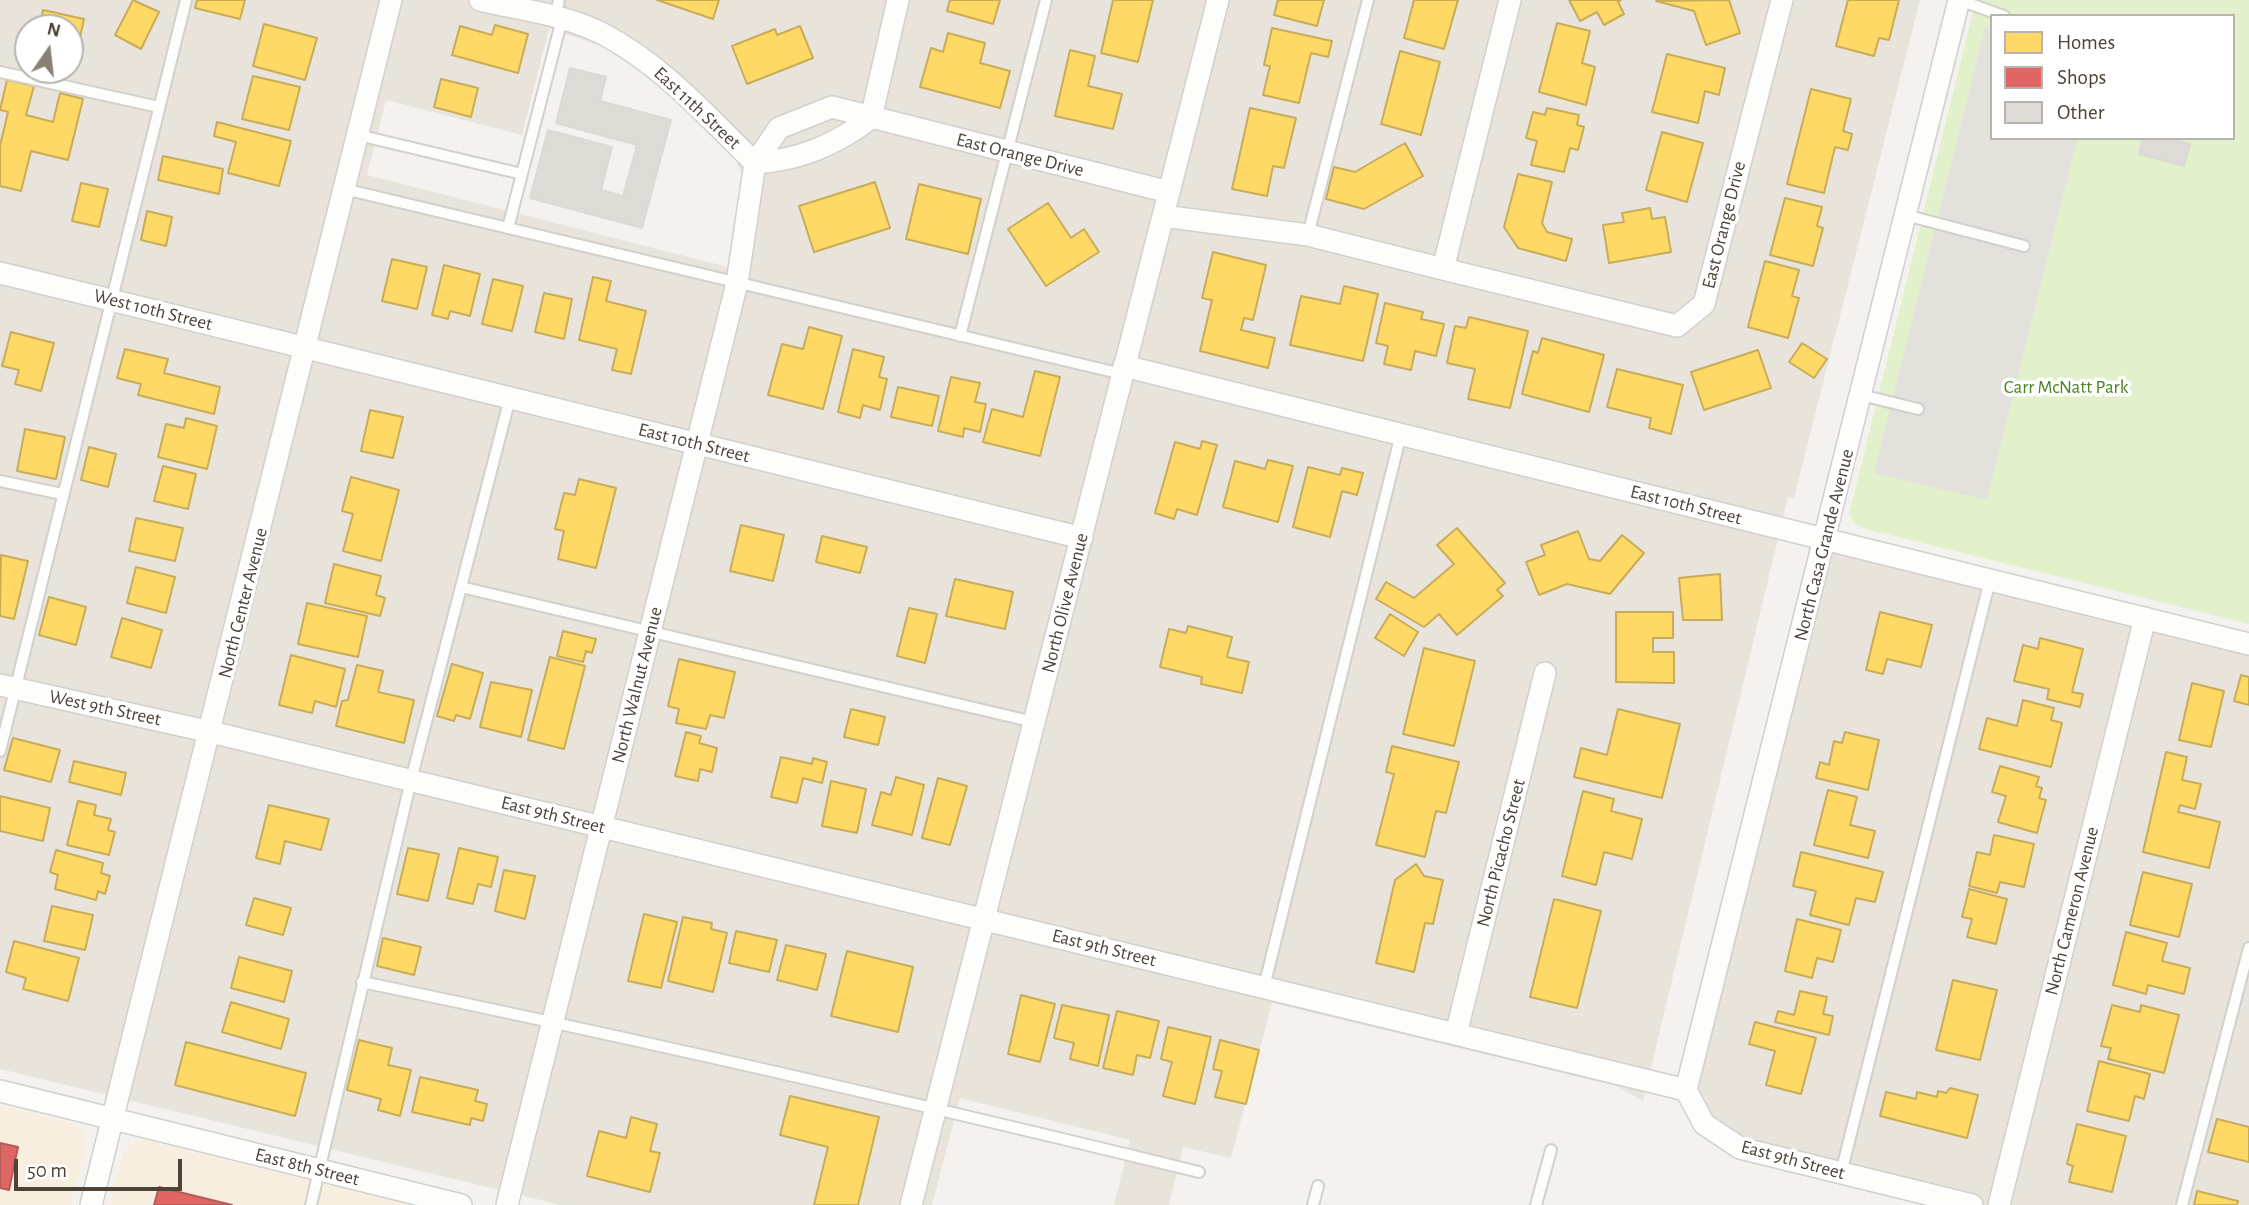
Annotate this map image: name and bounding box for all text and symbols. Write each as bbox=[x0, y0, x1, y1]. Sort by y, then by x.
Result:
north arrow bbox=[14, 14, 84, 84]
legend bbox=[1990, 14, 2235, 140]
text: N bbox=[45, 19, 62, 41]
text: Homes bbox=[2057, 32, 2115, 53]
street label: East 11th Street bbox=[649, 62, 745, 154]
text: Shops bbox=[2057, 67, 2106, 88]
text: Other bbox=[2057, 102, 2104, 123]
street label: East Orange Drive bbox=[954, 128, 1086, 182]
street label: East Orange Drive bbox=[1697, 159, 1751, 291]
street label: West 10th Street bbox=[91, 284, 215, 336]
park label: Carr McNatt Park bbox=[2004, 376, 2128, 398]
street label: East 10th Street bbox=[636, 418, 752, 468]
street label: North Casa Grande Avenue bbox=[1789, 447, 1859, 643]
street label: East 10th Street bbox=[1628, 480, 1744, 530]
street label: North Center Avenue bbox=[213, 525, 273, 681]
street label: North Olive Avenue bbox=[1037, 531, 1093, 675]
street label: North Walnut Avenue bbox=[607, 604, 667, 766]
street label: West 9th Street bbox=[47, 685, 163, 731]
street label: North Picacho Street bbox=[1472, 777, 1530, 929]
street label: East 9th Street bbox=[499, 791, 607, 839]
street label: North Cameron Avenue bbox=[2040, 824, 2104, 998]
street label: East 9th Street bbox=[1050, 924, 1158, 972]
street label: East 9th Street bbox=[1739, 1135, 1847, 1185]
street label: East 8th Street bbox=[253, 1143, 361, 1191]
scale bar bbox=[18, 1146, 186, 1190]
text: 50 m bbox=[27, 1160, 67, 1181]

